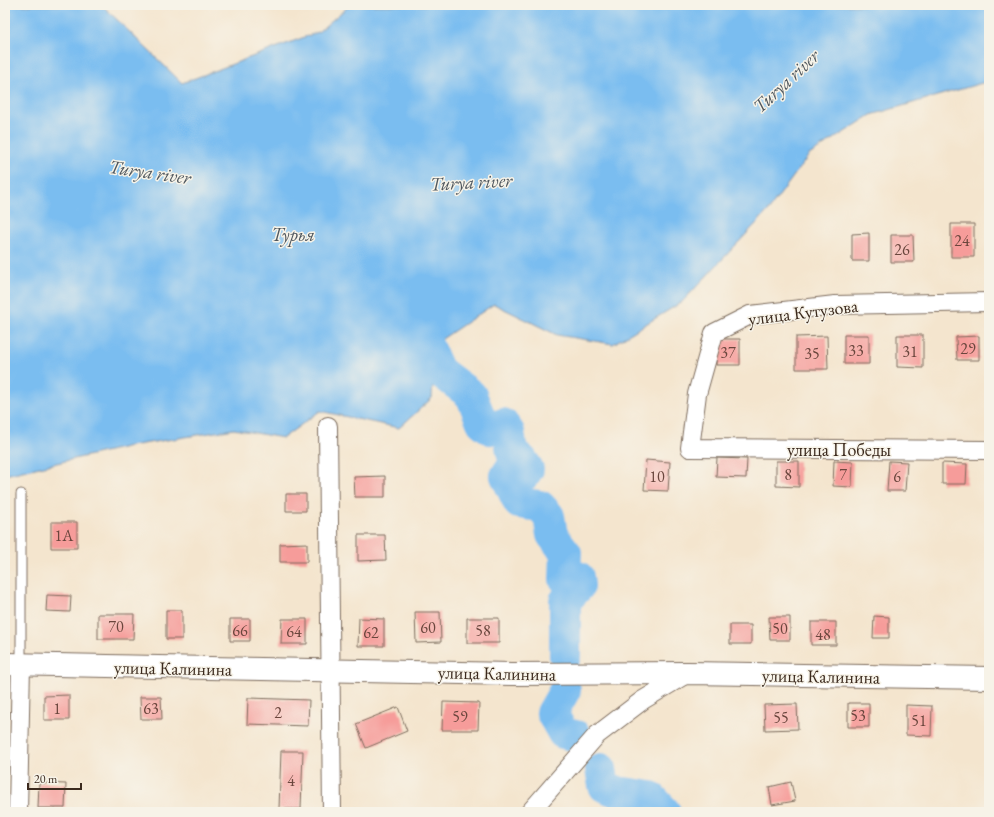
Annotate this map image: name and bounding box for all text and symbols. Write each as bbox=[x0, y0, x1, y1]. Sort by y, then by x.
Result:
water label: Turya river bbox=[747, 43, 825, 118]
water label: Turya river bbox=[107, 154, 193, 190]
water label: Turya river bbox=[429, 167, 514, 197]
water label: Турья bbox=[271, 222, 315, 247]
house number: 24 bbox=[954, 230, 970, 251]
house number: 26 bbox=[894, 239, 910, 260]
street label: улица Кутузова bbox=[747, 294, 860, 330]
house number: 29 bbox=[960, 338, 976, 359]
house number: 33 bbox=[848, 340, 864, 361]
house number: 31 bbox=[902, 341, 918, 362]
house number: 37 bbox=[720, 342, 736, 363]
house number: 35 bbox=[804, 343, 820, 364]
street label: улица Победы bbox=[787, 438, 891, 461]
house number: 8 bbox=[784, 464, 792, 485]
house number: 7 bbox=[839, 464, 847, 485]
house number: 10 bbox=[649, 466, 665, 487]
house number: 6 bbox=[893, 466, 901, 487]
house number: 1А bbox=[55, 525, 74, 546]
house number: 70 bbox=[108, 616, 124, 637]
house number: 60 bbox=[420, 617, 436, 638]
house number: 50 bbox=[772, 618, 788, 639]
house number: 66 bbox=[232, 620, 248, 641]
house number: 58 bbox=[475, 620, 491, 641]
house number: 64 bbox=[286, 621, 302, 642]
house number: 62 bbox=[363, 622, 379, 643]
house number: 48 bbox=[815, 624, 831, 645]
street label: улица Калинина bbox=[114, 655, 233, 681]
street label: улица Калинина bbox=[438, 660, 557, 686]
street label: улица Калинина bbox=[762, 663, 881, 689]
house number: 1 bbox=[53, 698, 61, 719]
house number: 63 bbox=[143, 698, 159, 719]
house number: 2 bbox=[274, 702, 282, 723]
house number: 53 bbox=[850, 705, 866, 726]
house number: 59 bbox=[452, 706, 468, 727]
house number: 55 bbox=[773, 707, 789, 728]
house number: 51 bbox=[911, 710, 927, 731]
scale bar bbox=[28, 765, 81, 791]
house number: 4 bbox=[287, 770, 295, 791]
text: 20 m bbox=[34, 771, 58, 787]

